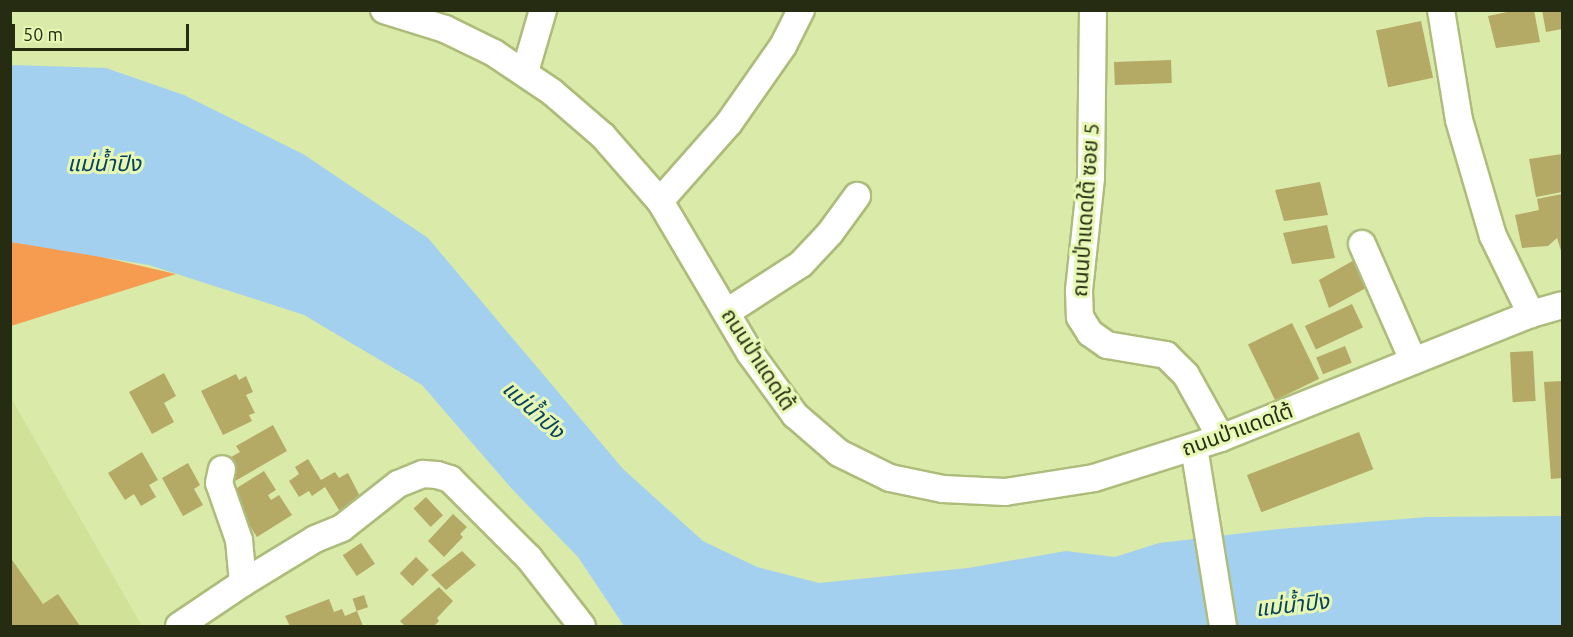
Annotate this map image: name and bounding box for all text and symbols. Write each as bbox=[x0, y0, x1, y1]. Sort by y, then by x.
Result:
scale bar bbox=[15, 12, 192, 50]
text: 50 m bbox=[23, 24, 63, 44]
street label: ถนนป่าแดดใต้ ซอย 5 bbox=[1066, 122, 1104, 298]
water label: แม่น้ำปิง bbox=[67, 150, 141, 176]
street label: ถนนป่าแดดใต้ bbox=[717, 303, 801, 415]
water label: แม่น้ำปิง bbox=[498, 375, 570, 443]
street label: ถนนป่าแดดใต้ bbox=[1178, 397, 1296, 461]
water label: แม่น้ำปิง bbox=[1254, 587, 1330, 621]

